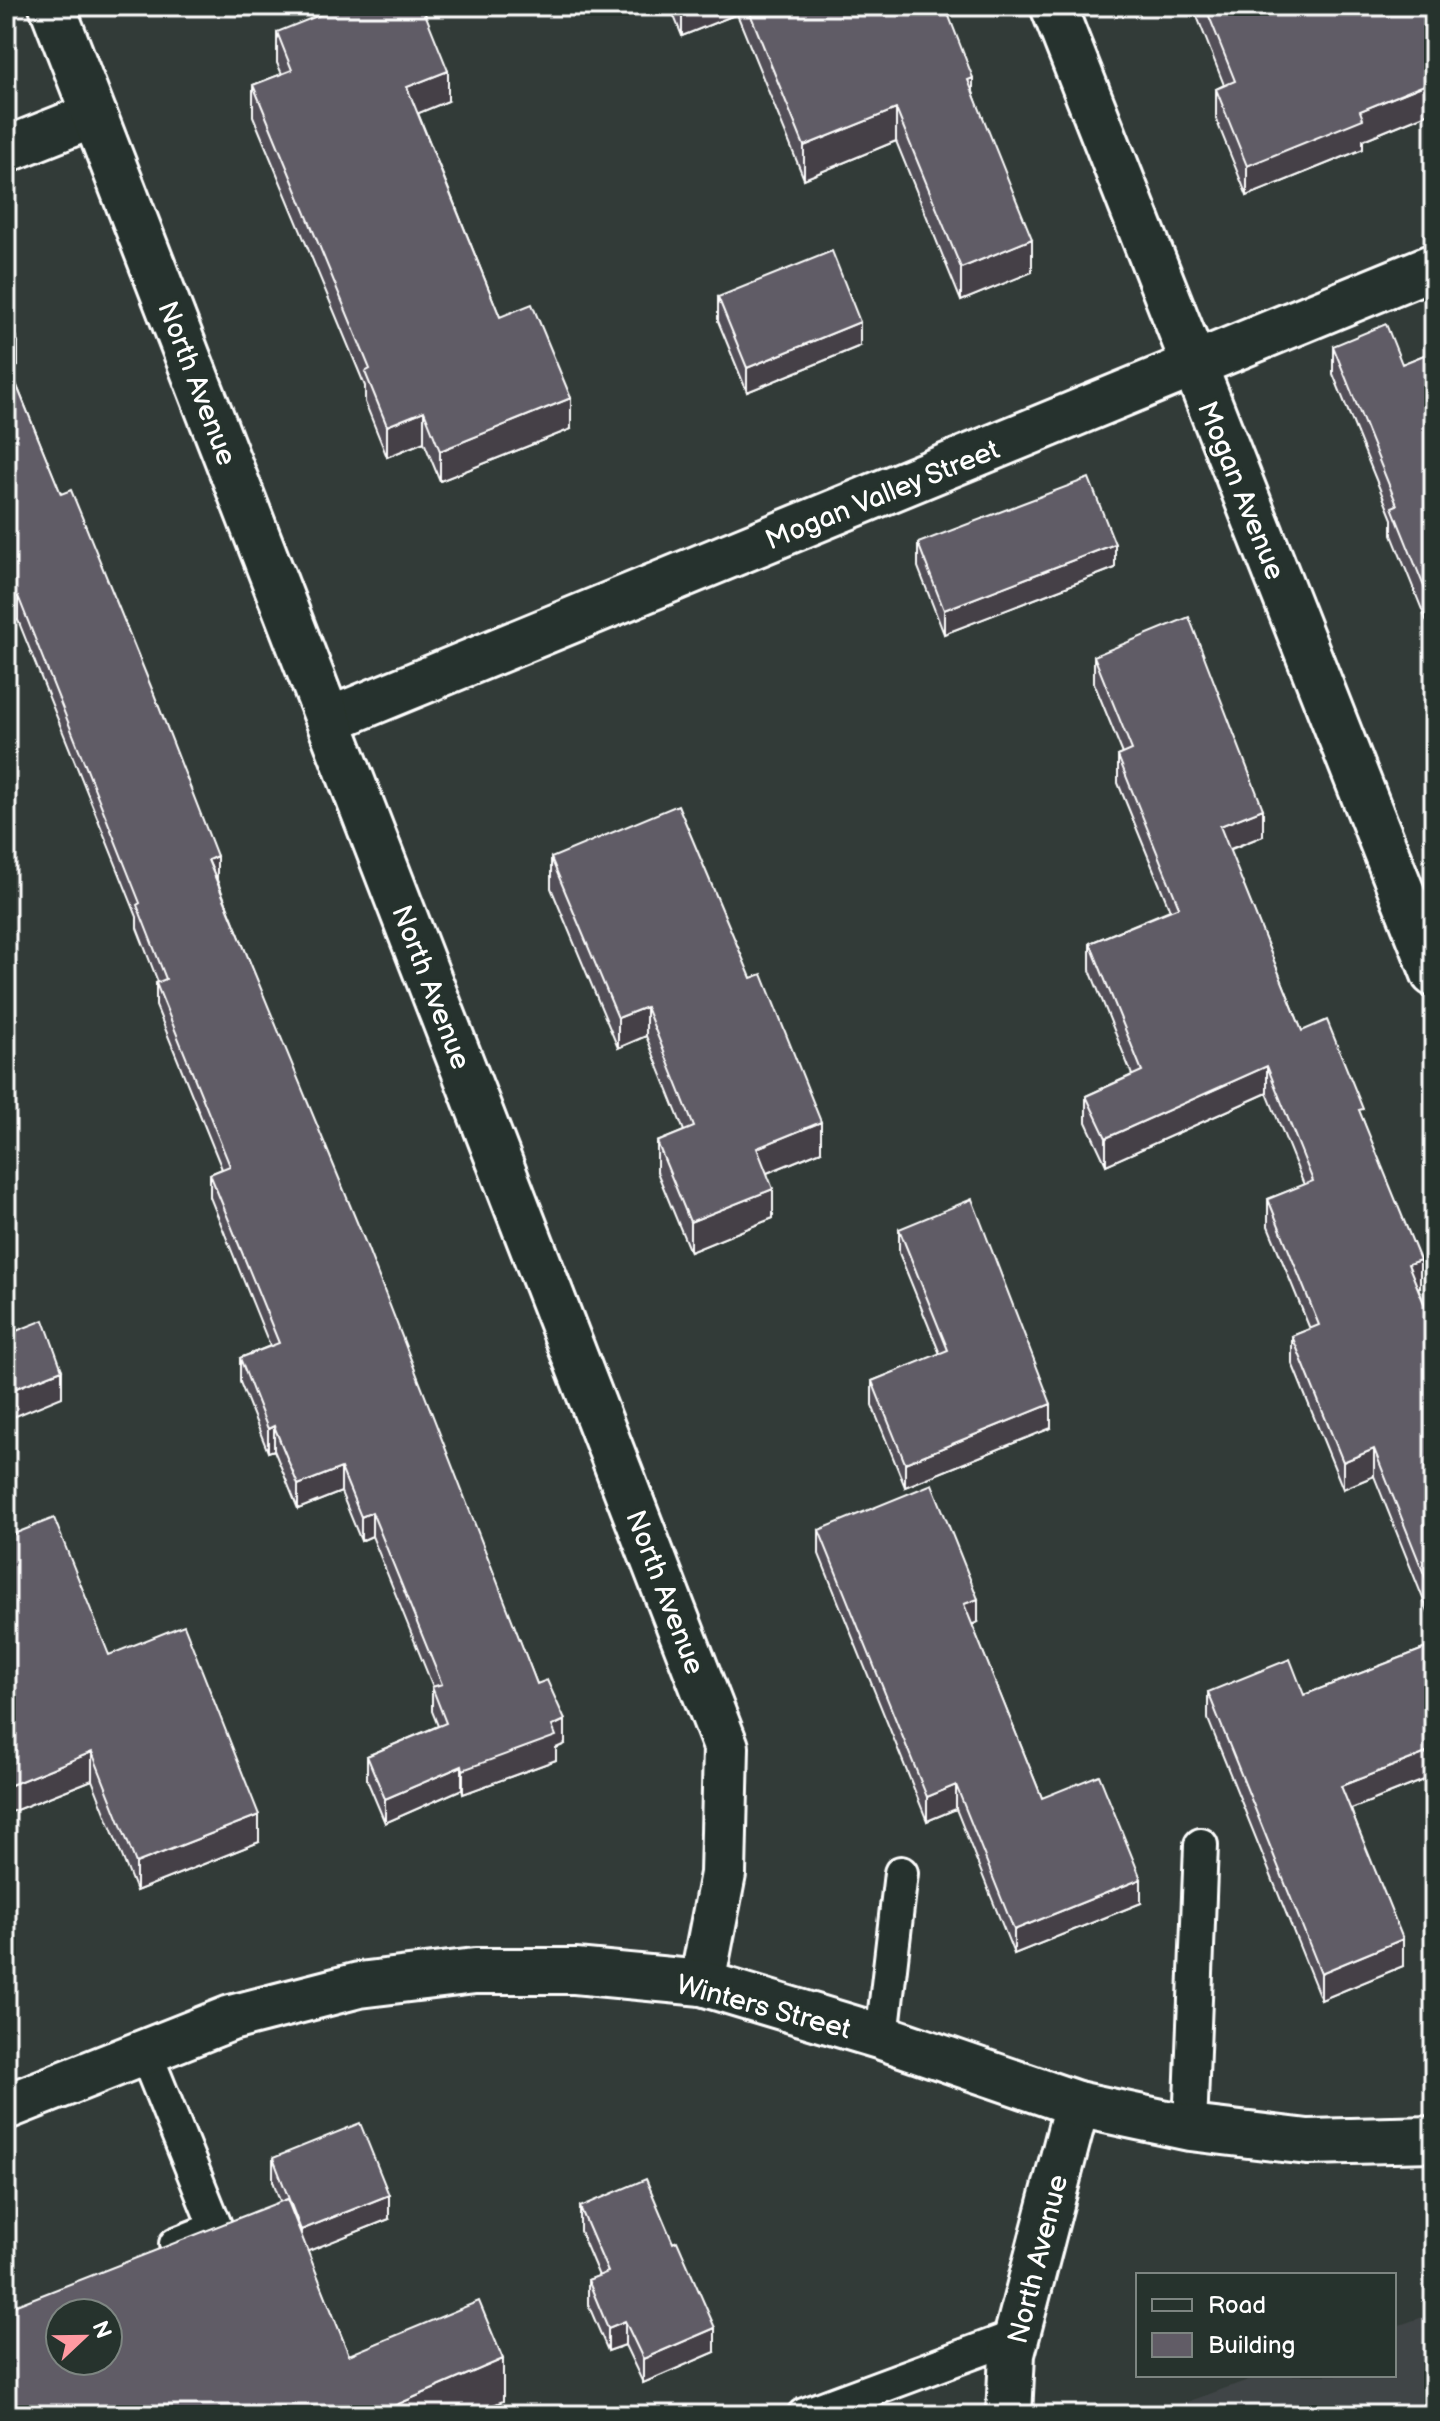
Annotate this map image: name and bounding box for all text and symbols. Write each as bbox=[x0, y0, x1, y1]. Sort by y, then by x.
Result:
street label: North Avenue bbox=[150, 297, 243, 470]
street label: Mogan Avenue bbox=[1190, 397, 1291, 585]
street label: Mogan Valley Street bbox=[761, 433, 1005, 557]
street label: North Avenue bbox=[384, 901, 477, 1074]
street label: North Avenue bbox=[618, 1506, 711, 1679]
street label: Winters Street bbox=[673, 1968, 855, 2047]
street label: North Avenue bbox=[1002, 2171, 1075, 2347]
legend bbox=[1136, 2273, 1396, 2377]
text: Road bbox=[1208, 2291, 1266, 2320]
north arrow bbox=[44, 2297, 124, 2377]
text: N bbox=[86, 2317, 117, 2343]
text: Building bbox=[1208, 2331, 1295, 2360]

